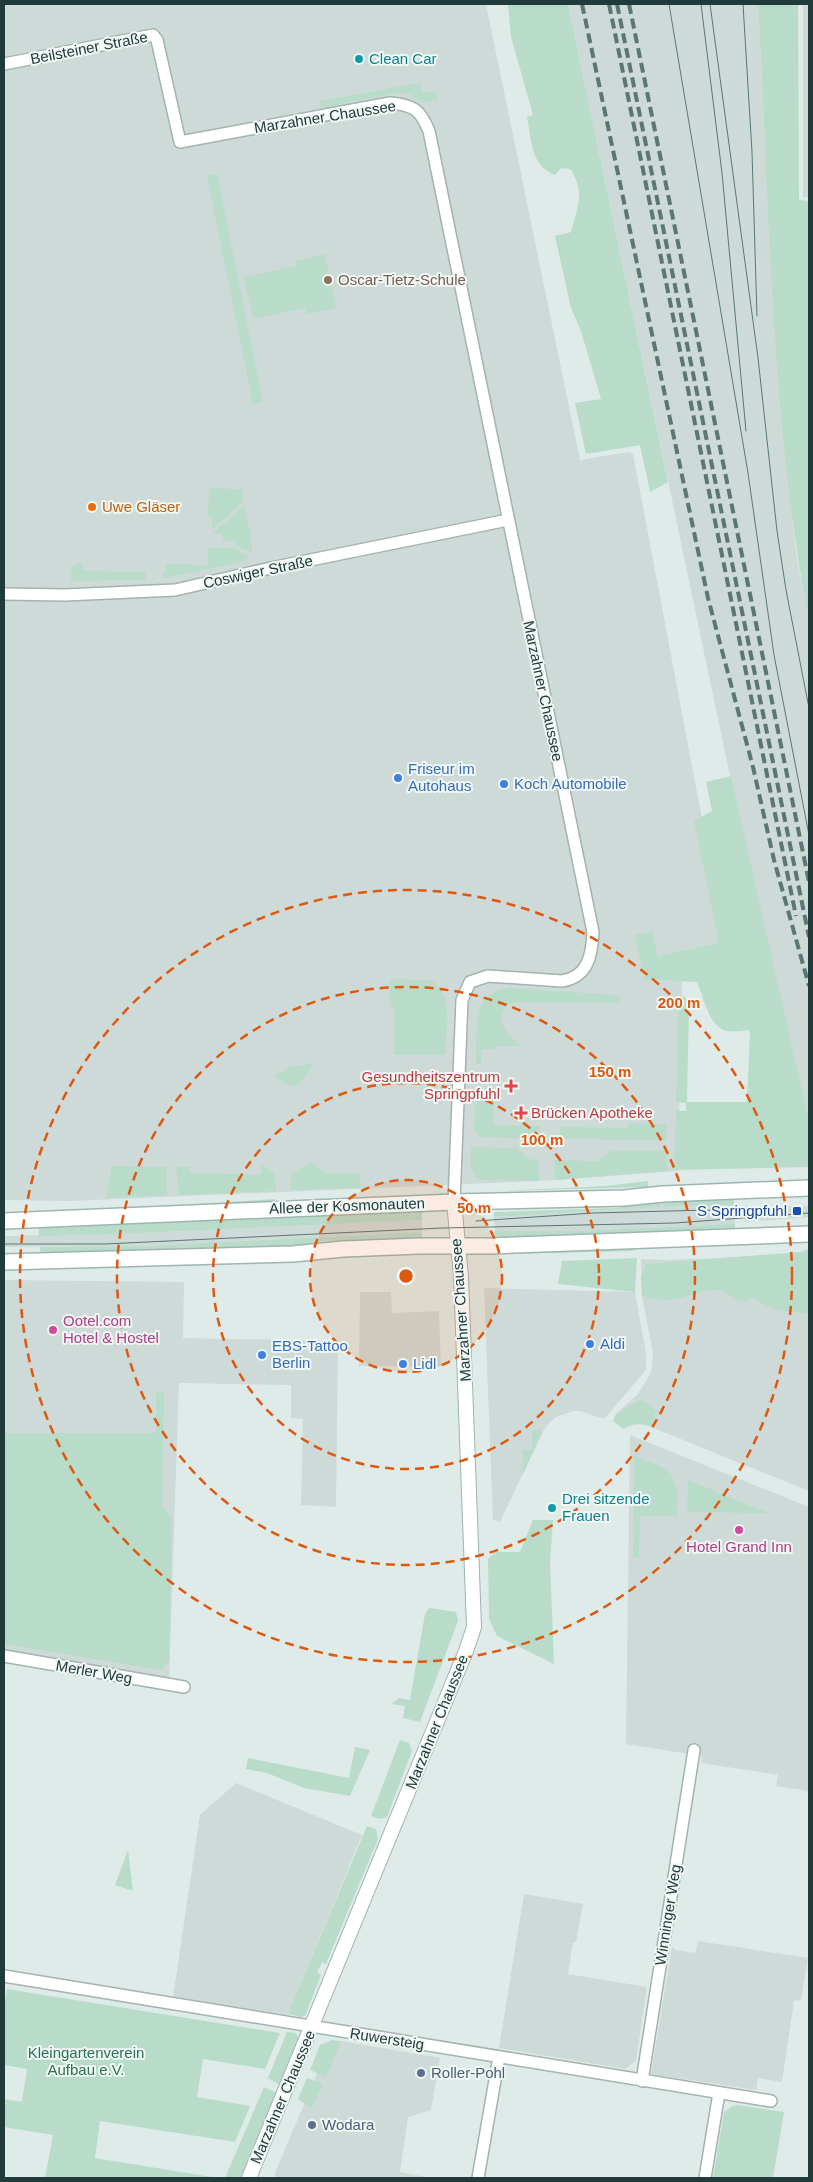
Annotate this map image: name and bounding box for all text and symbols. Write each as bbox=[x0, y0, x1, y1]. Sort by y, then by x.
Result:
street label: Beilsteiner Straße bbox=[29, 28, 149, 67]
place label: Clean Car bbox=[369, 50, 437, 67]
marker: Clean Car bbox=[353, 53, 365, 65]
street label: Marzahner Chaussee bbox=[253, 97, 397, 136]
place label: Oscar-Tietz-Schule bbox=[338, 271, 466, 288]
marker: Oscar-Tietz-Schule bbox=[322, 274, 334, 286]
place label: Uwe Gläser bbox=[102, 498, 180, 515]
marker: Uwe Gläser bbox=[86, 501, 98, 513]
street label: Coswiger Straße bbox=[201, 552, 314, 591]
street label: Marzahner Chaussee bbox=[520, 619, 567, 763]
place label: Friseur im Autohaus bbox=[408, 760, 475, 794]
marker: Friseur im Autohaus bbox=[392, 772, 404, 784]
place label: Koch Automobile bbox=[514, 775, 627, 792]
marker: Koch Automobile bbox=[498, 778, 510, 790]
text: 200 m bbox=[658, 994, 700, 1011]
text: 150 m bbox=[589, 1063, 631, 1080]
place label: Gesundheitszentrum Springpfuhl bbox=[362, 1068, 500, 1102]
marker: Gesundheitszentrum Springpfuhl bbox=[504, 1079, 518, 1093]
place label: Brücken Apotheke bbox=[531, 1104, 653, 1121]
marker: Brücken Apotheke bbox=[515, 1107, 527, 1119]
text: 100 m bbox=[521, 1131, 563, 1148]
street label: Allee der Kosmonauten bbox=[269, 1194, 425, 1217]
text: 50 m bbox=[457, 1199, 491, 1216]
place label: S Springpfuhl bbox=[697, 1202, 787, 1219]
marker: S Springpfuhl bbox=[791, 1205, 803, 1217]
street label: Marzahner Chaussee bbox=[447, 1238, 474, 1382]
centre of rings bbox=[397, 1267, 415, 1285]
place label: Ootel.com Hotel & Hostel bbox=[63, 1312, 159, 1346]
marker: Ootel.com Hotel & Hostel bbox=[47, 1324, 59, 1336]
place label: Aldi bbox=[600, 1335, 625, 1352]
place label: EBS-Tattoo Berlin bbox=[272, 1337, 348, 1371]
marker: Aldi bbox=[584, 1338, 596, 1350]
marker: EBS-Tattoo Berlin bbox=[256, 1349, 268, 1361]
place label: Lidl bbox=[413, 1355, 436, 1372]
marker: Lidl bbox=[397, 1358, 409, 1370]
place label: Drei sitzende Frauen bbox=[562, 1490, 650, 1524]
marker: Drei sitzende Frauen bbox=[546, 1502, 558, 1514]
marker: Hotel Grand Inn bbox=[733, 1524, 745, 1536]
place label: Hotel Grand Inn bbox=[686, 1538, 792, 1555]
street label: Marzahner Chaussee bbox=[402, 1652, 471, 1791]
street label: Merler Weg bbox=[55, 1656, 134, 1687]
street label: Winninger Weg bbox=[651, 1863, 684, 1967]
street label: Ruwersteig bbox=[349, 2024, 425, 2053]
street label: Marzahner Chaussee bbox=[247, 2027, 318, 2166]
park label: Kleingartenverein Aufbau e.V. bbox=[28, 2044, 144, 2078]
place label: Roller-Pohl bbox=[431, 2064, 505, 2081]
marker: Roller-Pohl bbox=[415, 2067, 427, 2079]
place label: Wodara bbox=[322, 2116, 375, 2133]
marker: Wodara bbox=[306, 2119, 318, 2131]

